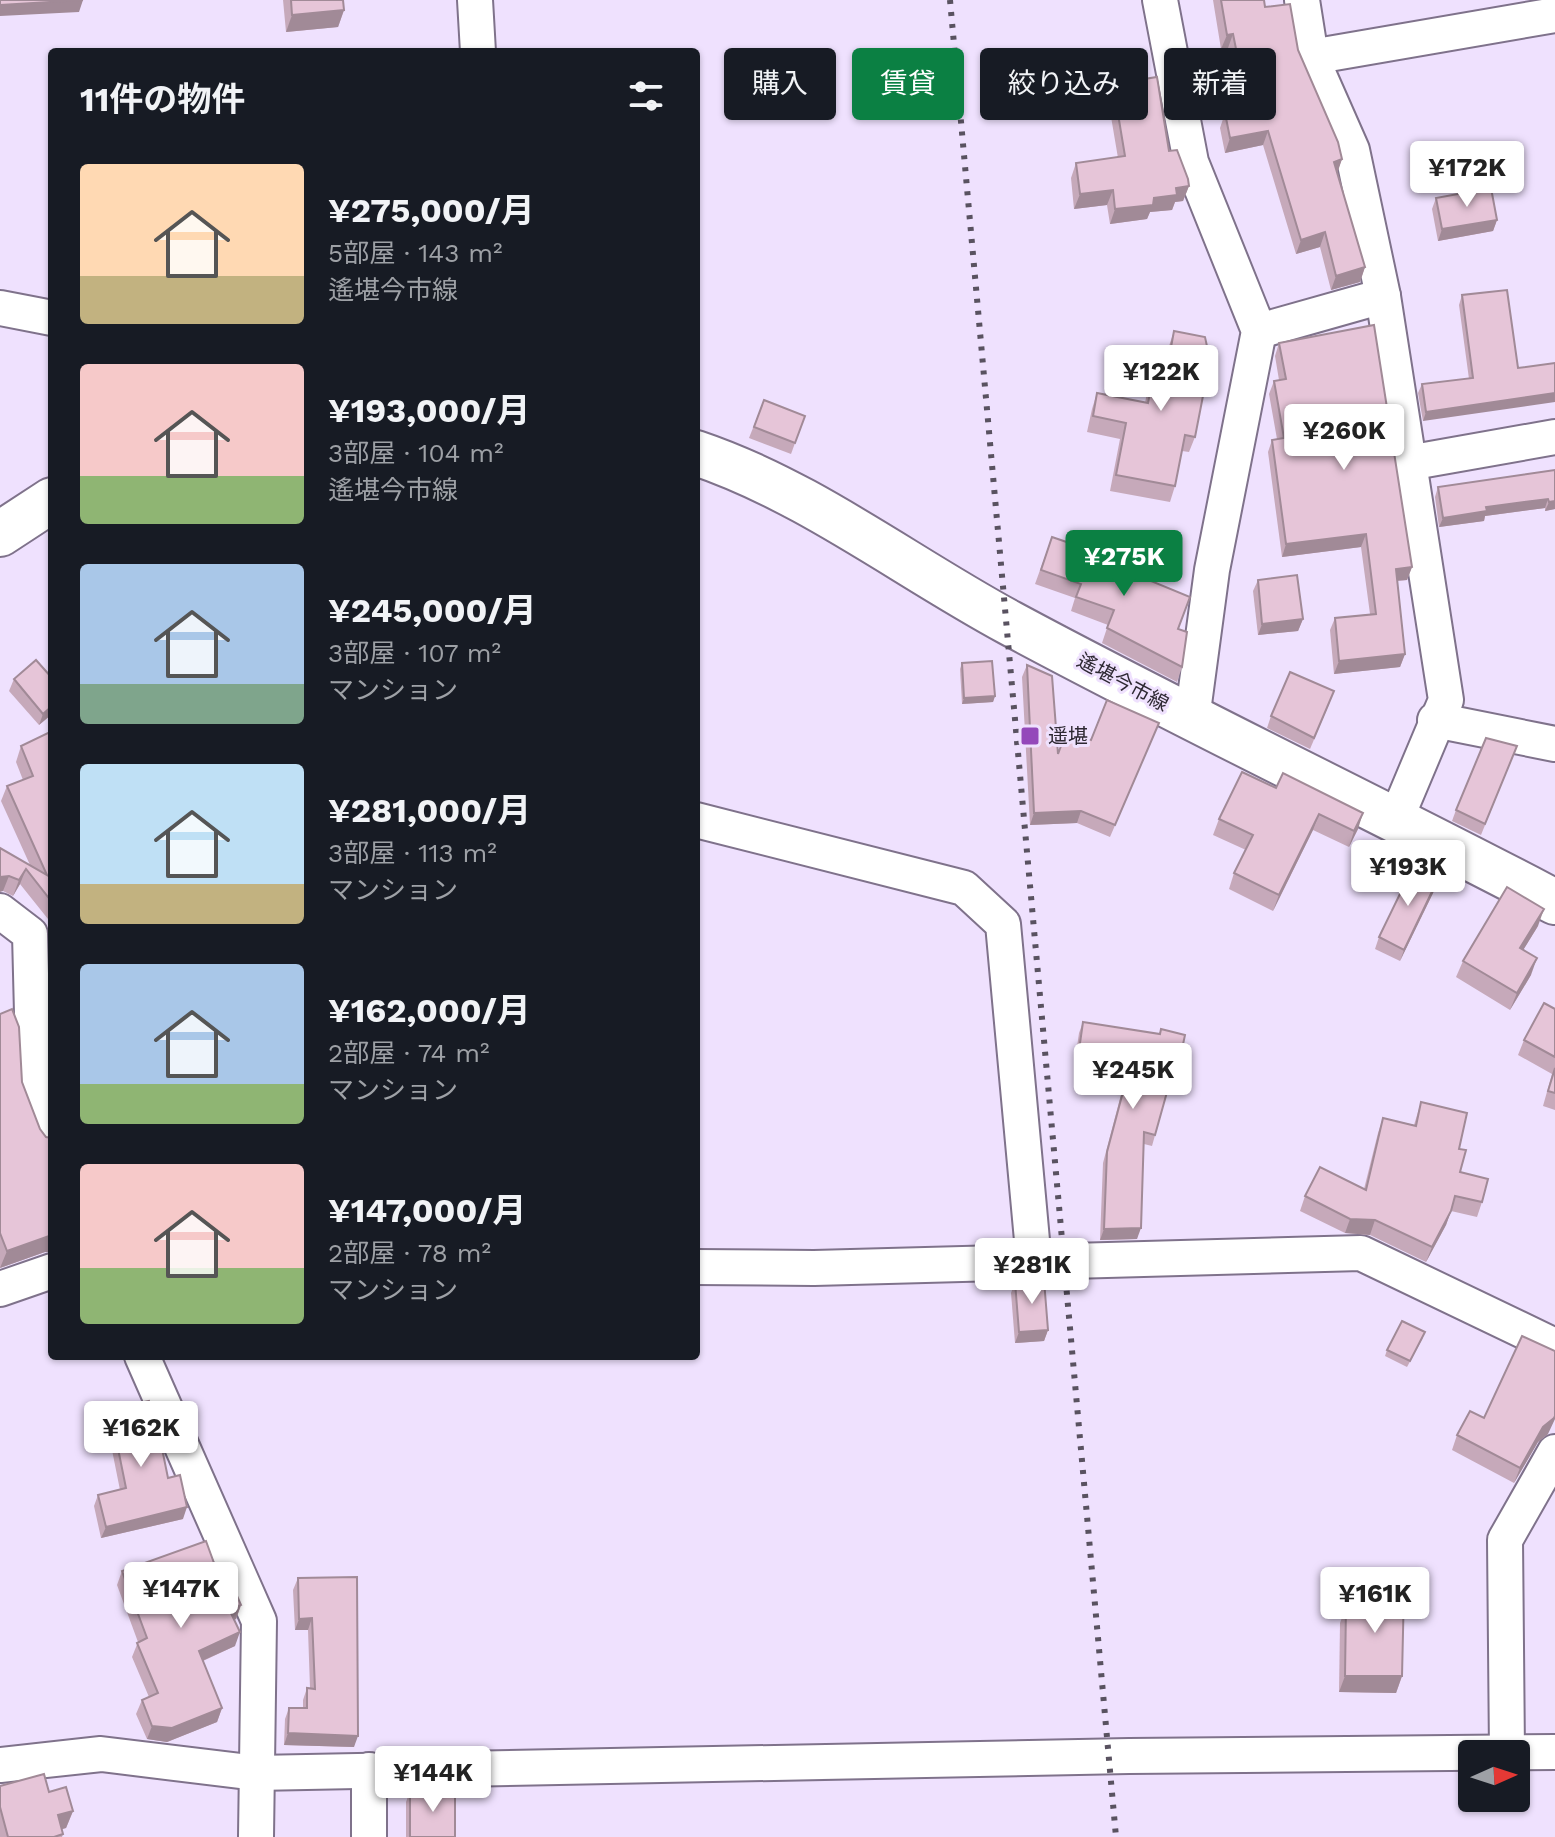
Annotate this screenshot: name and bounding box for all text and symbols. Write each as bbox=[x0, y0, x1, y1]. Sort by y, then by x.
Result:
chip: 購入 bbox=[724, 48, 836, 120]
chip: 賃貸 bbox=[852, 48, 964, 120]
chip: 絞り込み bbox=[980, 48, 1148, 120]
chip: 新着 bbox=[1164, 48, 1276, 120]
icon: filters bbox=[624, 74, 668, 118]
text: 11件の物件 bbox=[80, 79, 245, 119]
pin: ¥172K bbox=[1411, 141, 1523, 209]
text: ¥172K bbox=[1428, 152, 1506, 182]
text: ¥275,000/月 bbox=[328, 190, 535, 230]
icon: home bbox=[144, 196, 240, 292]
text: 5部屋 · 143 m² bbox=[328, 238, 503, 268]
text: 遙堪今市線 bbox=[328, 275, 458, 305]
pin: ¥122K bbox=[1105, 345, 1217, 413]
text: ¥122K bbox=[1122, 356, 1200, 386]
text: ¥193,000/月 bbox=[328, 390, 530, 430]
icon: home bbox=[144, 396, 240, 492]
pin: ¥260K bbox=[1288, 404, 1400, 472]
text: ¥260K bbox=[1302, 415, 1386, 445]
text: 3部屋 · 104 m² bbox=[328, 438, 504, 468]
text: 遙堪今市線 bbox=[328, 475, 458, 505]
pin: ¥275K bbox=[1068, 530, 1180, 598]
text: ¥275K bbox=[1083, 541, 1165, 571]
text: ¥245,000/月 bbox=[328, 590, 537, 630]
icon: home bbox=[144, 596, 240, 692]
text: 3部屋 · 107 m² bbox=[328, 638, 501, 668]
street label: 遙堪今市線 bbox=[1073, 648, 1173, 716]
text: マンション bbox=[328, 675, 458, 705]
place label: 遥堪 bbox=[1048, 724, 1088, 748]
marker: 遥堪 bbox=[1019, 725, 1041, 747]
text: ¥281,000/月 bbox=[328, 790, 531, 830]
icon: home bbox=[144, 796, 240, 892]
text: 3部屋 · 113 m² bbox=[328, 838, 497, 868]
pin: ¥193K bbox=[1352, 840, 1464, 908]
text: ¥193K bbox=[1369, 851, 1447, 881]
text: マンション bbox=[328, 875, 458, 905]
text: ¥162,000/月 bbox=[328, 990, 531, 1030]
icon: home bbox=[144, 996, 240, 1092]
text: 2部屋 · 74 m² bbox=[328, 1038, 490, 1068]
pin: ¥245K bbox=[1077, 1043, 1189, 1111]
text: ¥245K bbox=[1092, 1054, 1174, 1084]
text: マンション bbox=[328, 1075, 458, 1105]
text: ¥147,000/月 bbox=[328, 1190, 527, 1230]
icon: home bbox=[144, 1196, 240, 1292]
text: 2部屋 · 78 m² bbox=[328, 1238, 491, 1268]
pin: ¥281K bbox=[976, 1238, 1088, 1306]
text: ¥281K bbox=[993, 1249, 1071, 1279]
text: マンション bbox=[328, 1275, 458, 1305]
pin: ¥162K bbox=[85, 1401, 197, 1469]
text: ¥162K bbox=[102, 1412, 180, 1442]
pin: ¥147K bbox=[125, 1562, 237, 1630]
pin: ¥161K bbox=[1319, 1567, 1431, 1635]
text: ¥147K bbox=[142, 1573, 220, 1603]
text: ¥161K bbox=[1338, 1578, 1412, 1608]
north arrow bbox=[1458, 1740, 1530, 1812]
map controls bbox=[1458, 1740, 1530, 1812]
pin: ¥144K bbox=[377, 1746, 489, 1814]
text: ¥144K bbox=[393, 1757, 473, 1787]

